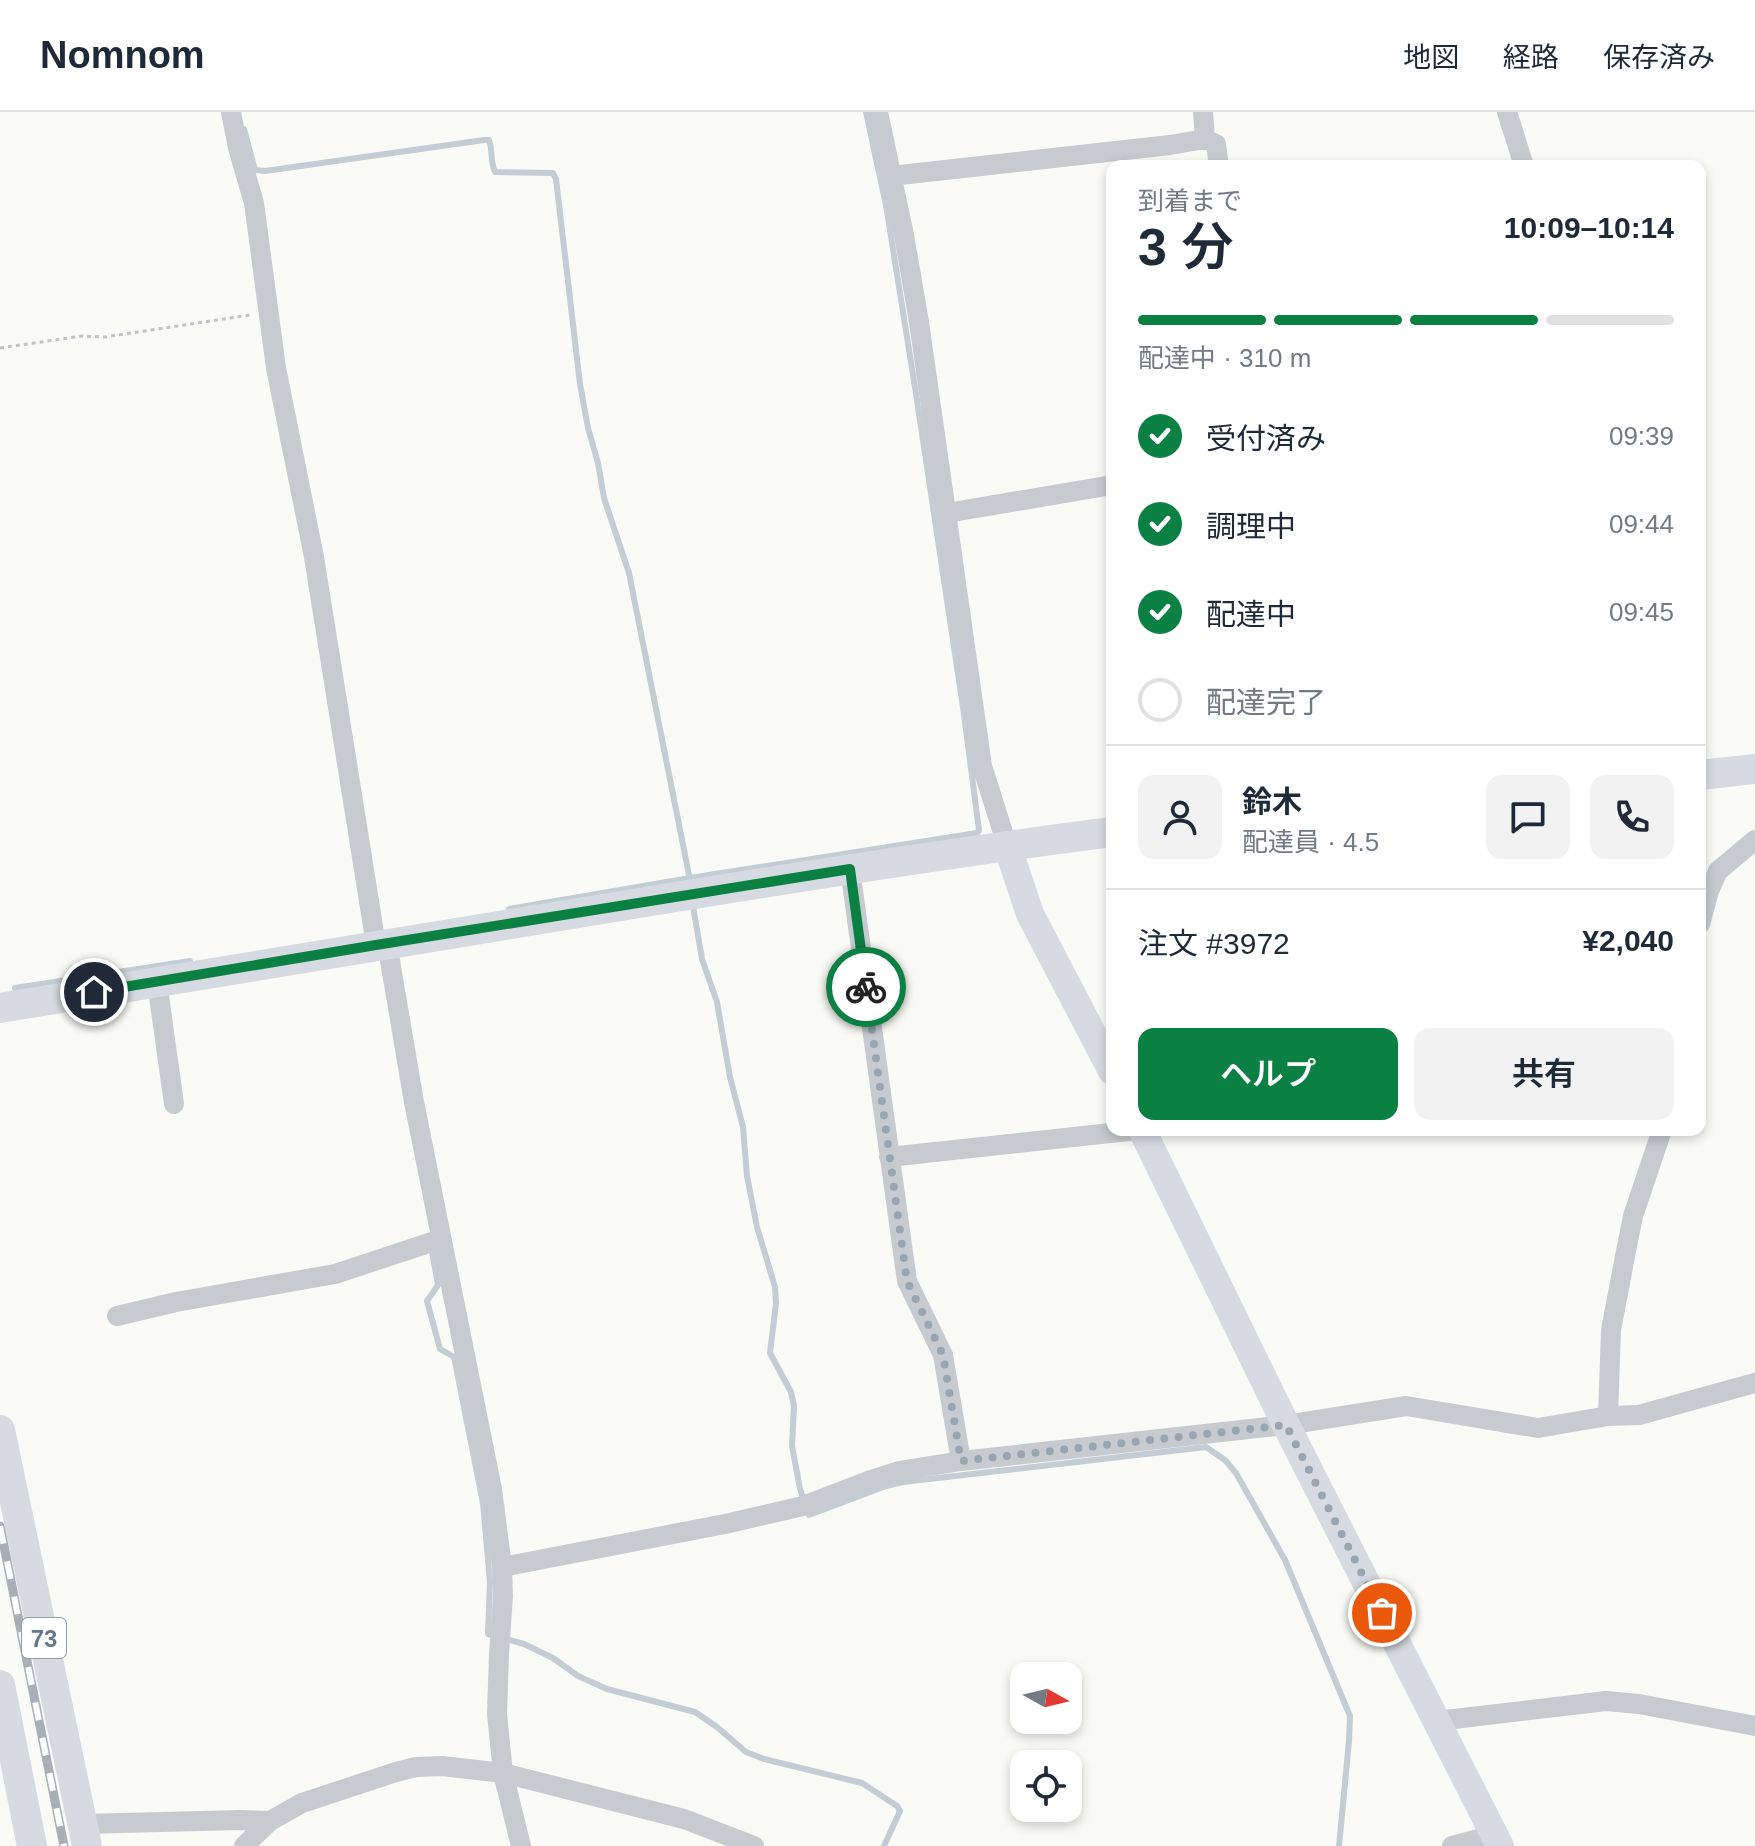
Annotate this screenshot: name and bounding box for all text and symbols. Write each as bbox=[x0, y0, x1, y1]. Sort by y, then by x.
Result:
text: Nomnom bbox=[40, 34, 205, 76]
text: 地図 bbox=[1403, 42, 1459, 73]
text: 経路 bbox=[1503, 42, 1559, 73]
text: 保存済み bbox=[1603, 42, 1715, 73]
text: 到着まで bbox=[1138, 186, 1242, 216]
text: 10:09–10:14 bbox=[1504, 211, 1674, 244]
text: 3 分 bbox=[1138, 218, 1233, 276]
text: 配達中 · 310 m bbox=[1138, 343, 1311, 373]
icon: check bbox=[1138, 414, 1182, 458]
text: 09:39 bbox=[1609, 421, 1674, 451]
text: 受付済み bbox=[1206, 422, 1326, 455]
icon: check bbox=[1138, 502, 1182, 546]
text: 09:44 bbox=[1609, 509, 1674, 539]
text: 調理中 bbox=[1206, 510, 1296, 543]
icon: check bbox=[1138, 590, 1182, 634]
text: 09:45 bbox=[1609, 597, 1674, 627]
text: 配達中 bbox=[1206, 598, 1296, 631]
text: 配達完了 bbox=[1206, 686, 1326, 719]
button: person bbox=[1138, 775, 1222, 859]
button: chat bbox=[1486, 775, 1570, 859]
button: phone bbox=[1590, 775, 1674, 859]
text: 鈴木 bbox=[1242, 785, 1302, 818]
text: 配達員 · 4.5 bbox=[1242, 827, 1379, 857]
text: ¥2,040 bbox=[1582, 924, 1674, 957]
text: 注文 #3972 bbox=[1138, 927, 1290, 960]
courier bbox=[826, 947, 906, 1027]
pin bbox=[60, 958, 128, 1026]
icon: bike bbox=[844, 965, 888, 1009]
icon: home bbox=[72, 970, 116, 1014]
button: ヘルプ bbox=[1138, 1028, 1398, 1120]
button: 共有 bbox=[1414, 1028, 1674, 1120]
pin bbox=[1348, 1579, 1416, 1647]
icon: bag bbox=[1360, 1591, 1404, 1635]
road number: 73 bbox=[22, 1618, 66, 1658]
north arrow bbox=[1010, 1662, 1082, 1734]
map controls bbox=[1010, 1662, 1082, 1822]
button: locate bbox=[1010, 1750, 1082, 1822]

